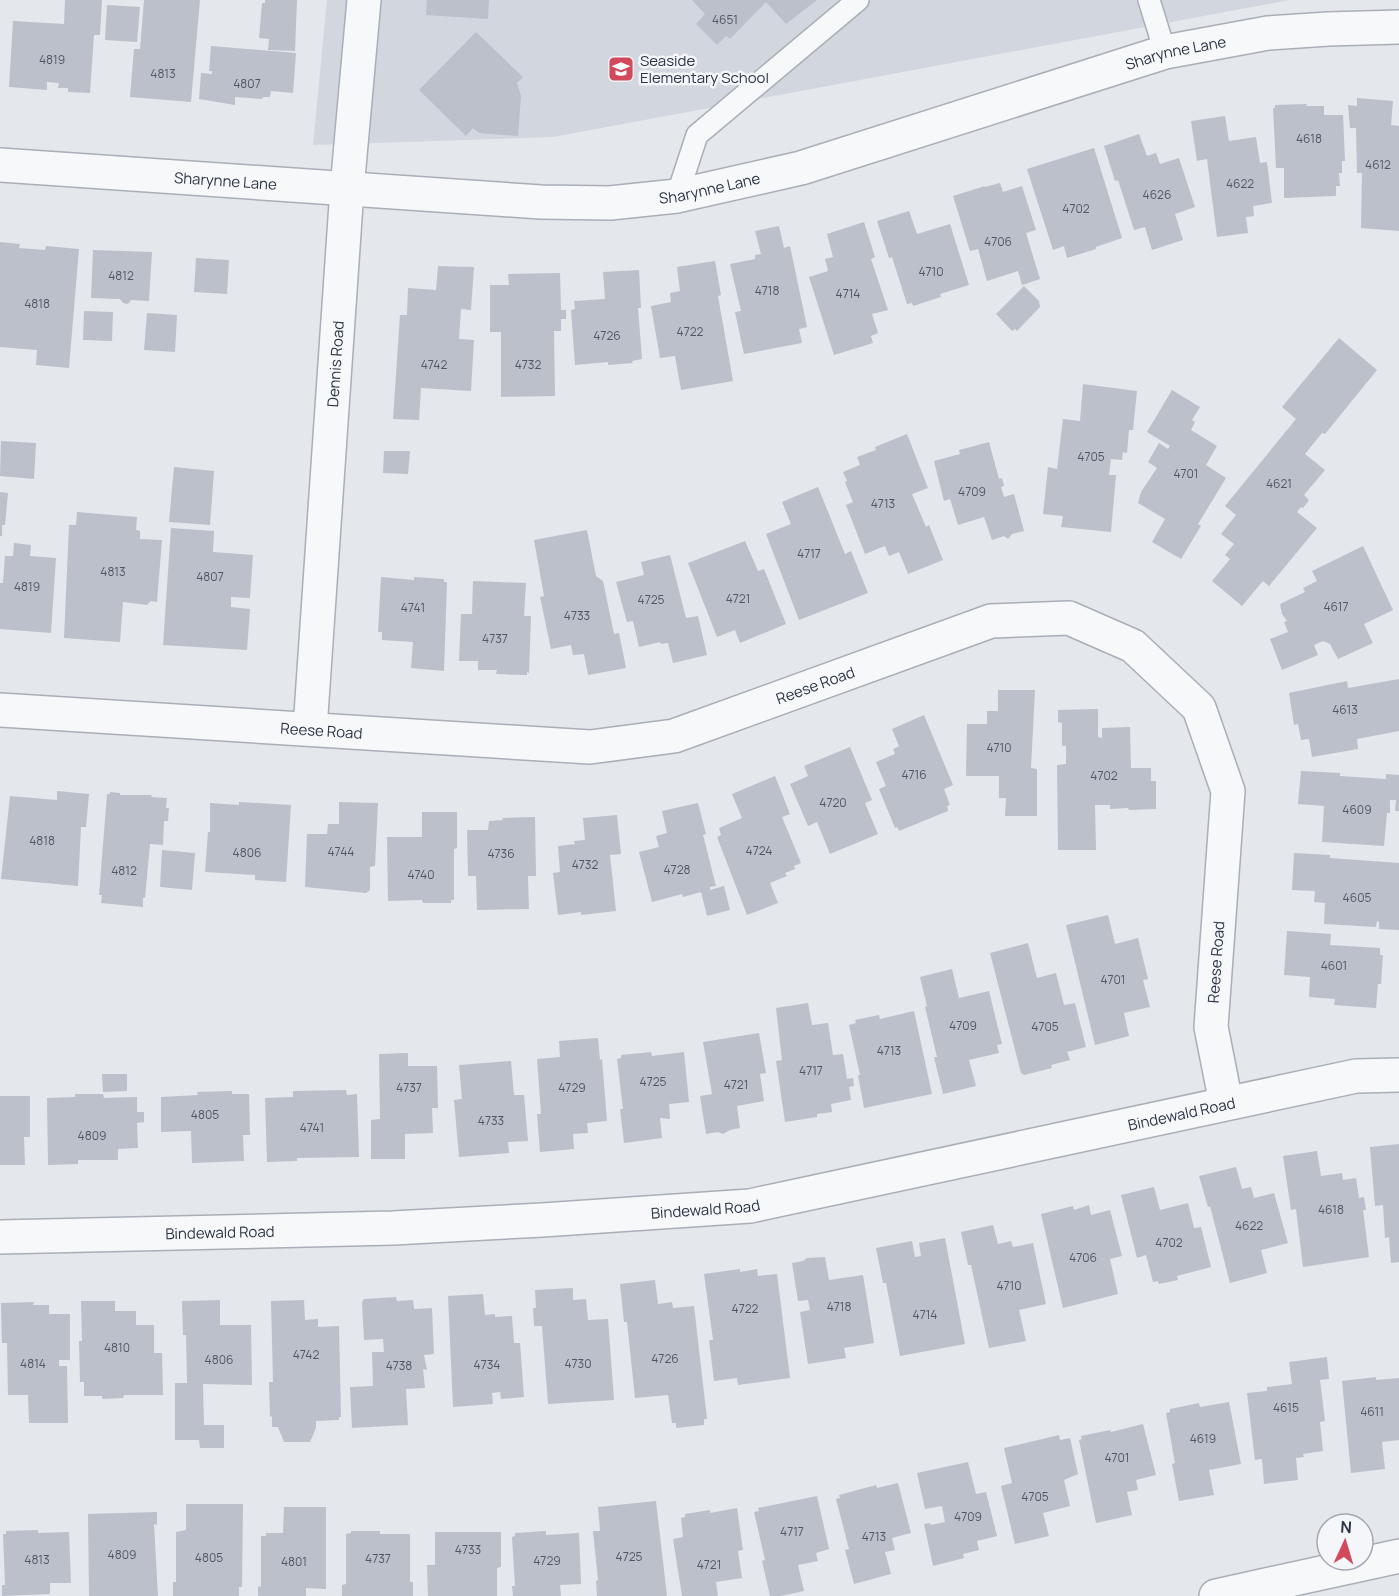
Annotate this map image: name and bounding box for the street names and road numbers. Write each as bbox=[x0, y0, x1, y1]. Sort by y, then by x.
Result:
street label: Sharynne Lane bbox=[1122, 30, 1228, 75]
street label: Sharynne Lane bbox=[173, 166, 278, 194]
street label: Sharynne Lane bbox=[658, 167, 762, 208]
street label: Dennis Road bbox=[322, 320, 348, 408]
street label: Reese Road bbox=[773, 661, 857, 709]
street label: Reese Road bbox=[280, 717, 363, 743]
street label: Reese Road bbox=[1203, 920, 1229, 1004]
street label: Bindewald Road bbox=[1126, 1092, 1237, 1135]
street label: Bindewald Road bbox=[650, 1194, 762, 1223]
street label: Bindewald Road bbox=[165, 1220, 275, 1244]

